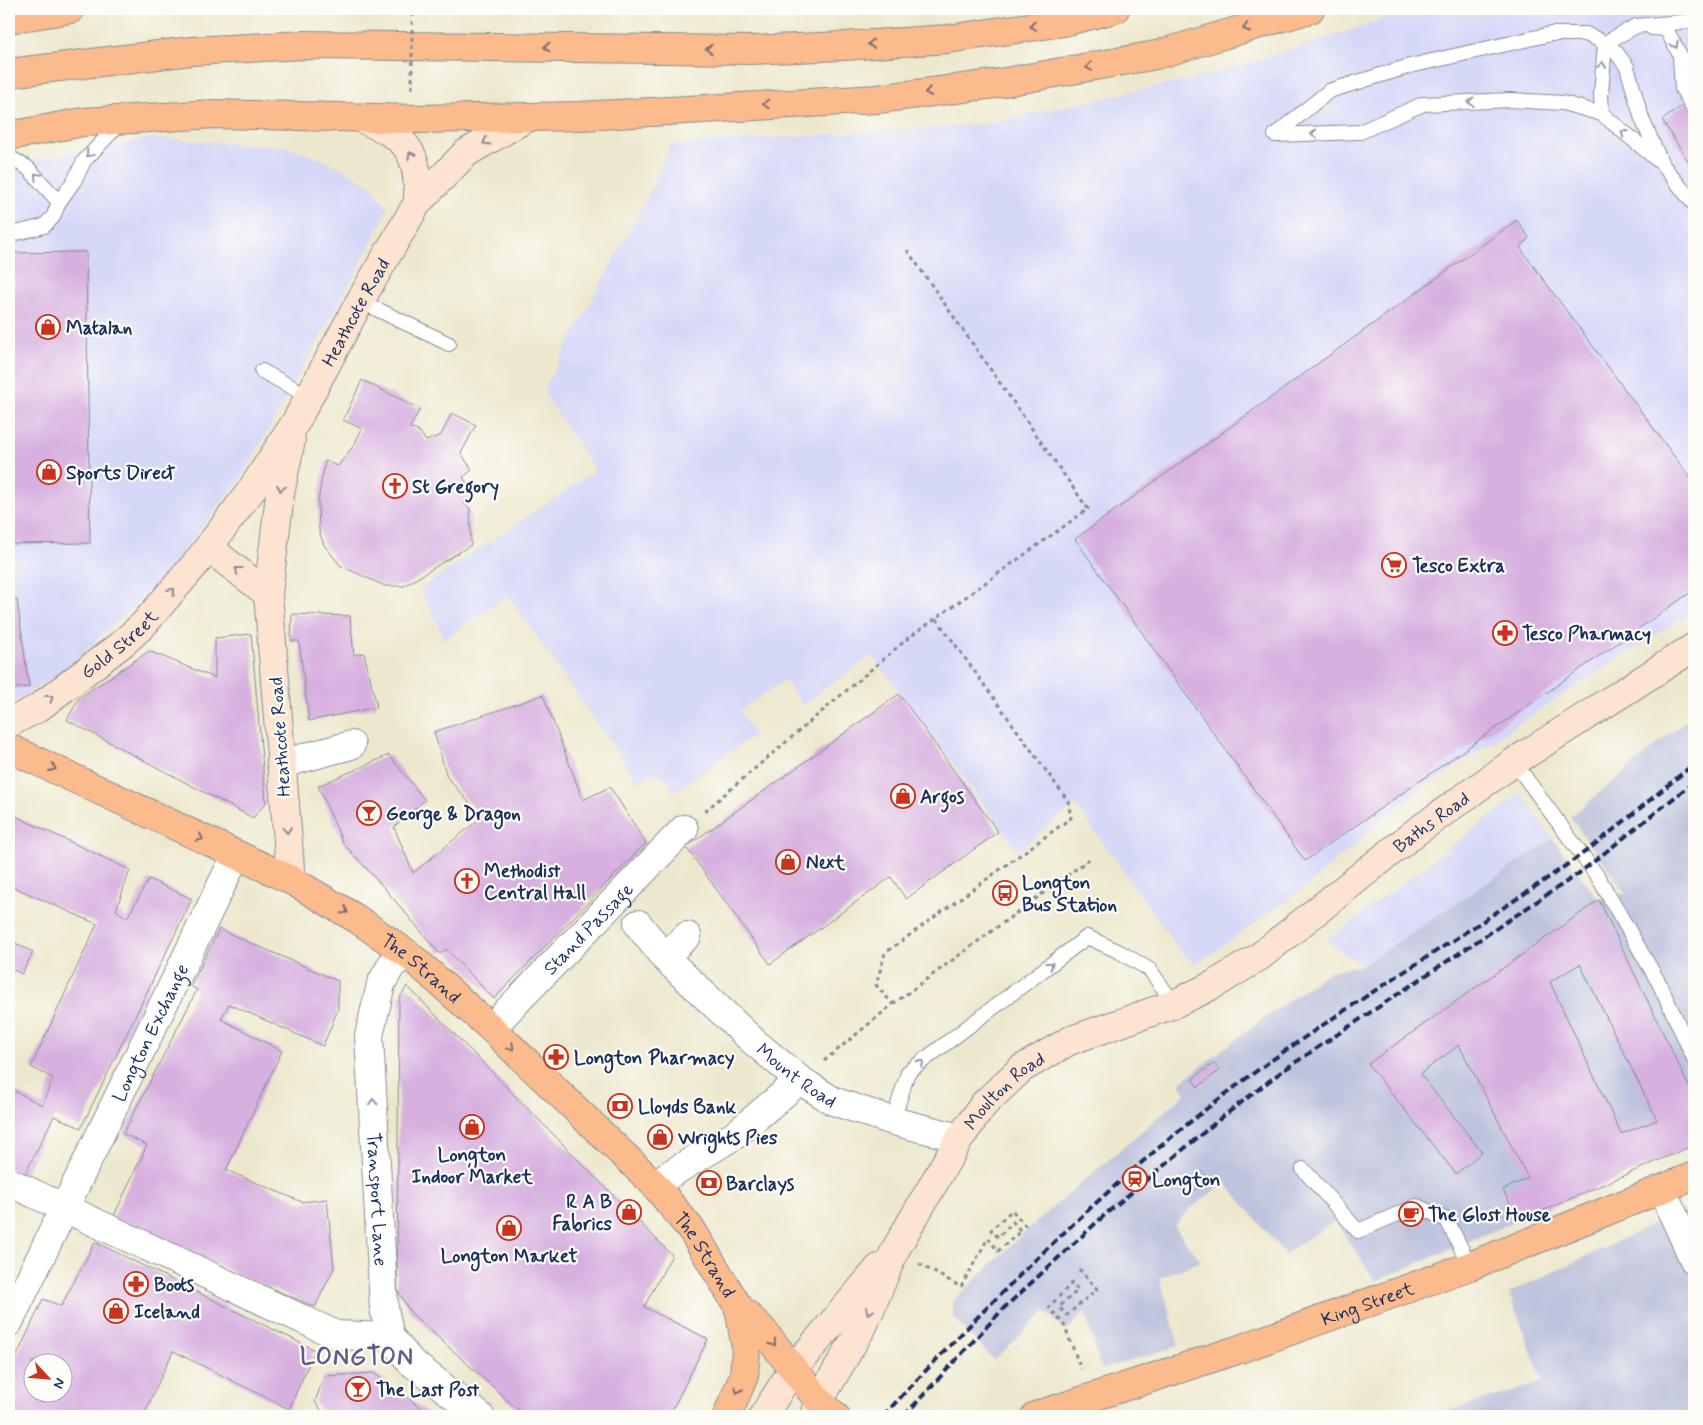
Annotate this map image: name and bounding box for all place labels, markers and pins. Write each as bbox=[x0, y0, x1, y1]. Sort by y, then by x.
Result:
shop icon: Matalan bbox=[35, 314, 61, 340]
place label: Matalan bbox=[66, 316, 133, 341]
shop icon: Sports Direct bbox=[36, 459, 62, 485]
place label: Sports Direct bbox=[66, 461, 176, 486]
church icon: St Gregory bbox=[382, 473, 408, 499]
place label: St Gregory bbox=[412, 475, 499, 503]
supermarket icon: Tesco Extra bbox=[1381, 552, 1407, 578]
place label: Tesco Extra bbox=[1412, 554, 1505, 579]
pharmacy icon: Tesco Pharmacy bbox=[1492, 620, 1518, 646]
place label: Tesco Pharmacy bbox=[1522, 622, 1651, 647]
shop icon: Argos bbox=[890, 783, 916, 809]
place label: Argos bbox=[920, 785, 965, 813]
bar icon: George & Dragon bbox=[356, 800, 382, 826]
place label: George & Dragon bbox=[386, 802, 521, 830]
shop icon: Next bbox=[775, 849, 801, 875]
place label: Next bbox=[806, 851, 846, 876]
place label: Methodist Central Hall bbox=[484, 859, 586, 906]
church icon: Methodist Central Hall bbox=[454, 868, 480, 894]
place label: Longton Bus Station bbox=[1022, 871, 1117, 918]
bus stop icon: Longton Bus Station bbox=[992, 880, 1018, 906]
pharmacy icon: Longton Pharmacy bbox=[543, 1044, 569, 1070]
place label: Longton Pharmacy bbox=[574, 1046, 735, 1074]
bank icon: Lloyds Bank bbox=[607, 1093, 633, 1119]
place label: Lloyds Bank bbox=[638, 1095, 736, 1120]
shop icon: Longton Indoor Market bbox=[459, 1114, 485, 1140]
shop icon: Wrights Pies bbox=[647, 1124, 673, 1150]
place label: Wrights Pies bbox=[677, 1126, 778, 1154]
place label: Longton Indoor Market bbox=[411, 1143, 533, 1190]
station icon: Longton bbox=[1122, 1166, 1148, 1192]
place label: Longton bbox=[1152, 1168, 1220, 1196]
bank icon: Barclays bbox=[696, 1170, 722, 1196]
place label: Barclays bbox=[726, 1172, 795, 1197]
place label: R A B Fabrics bbox=[552, 1190, 612, 1237]
shop icon: R A B Fabrics bbox=[616, 1199, 642, 1225]
cafe icon: The Glost House bbox=[1398, 1201, 1424, 1227]
place label: The Glost House bbox=[1428, 1203, 1551, 1228]
shop icon: Longton Market bbox=[496, 1215, 522, 1241]
place label: Longton Market bbox=[441, 1244, 577, 1272]
pharmacy icon: Boots bbox=[123, 1271, 149, 1297]
place label: Boots bbox=[154, 1273, 195, 1298]
shop icon: Iceland bbox=[103, 1298, 129, 1324]
place label: Iceland bbox=[134, 1300, 200, 1325]
bar icon: The Last Post bbox=[345, 1376, 371, 1402]
place label: The Last Post bbox=[376, 1378, 480, 1403]

